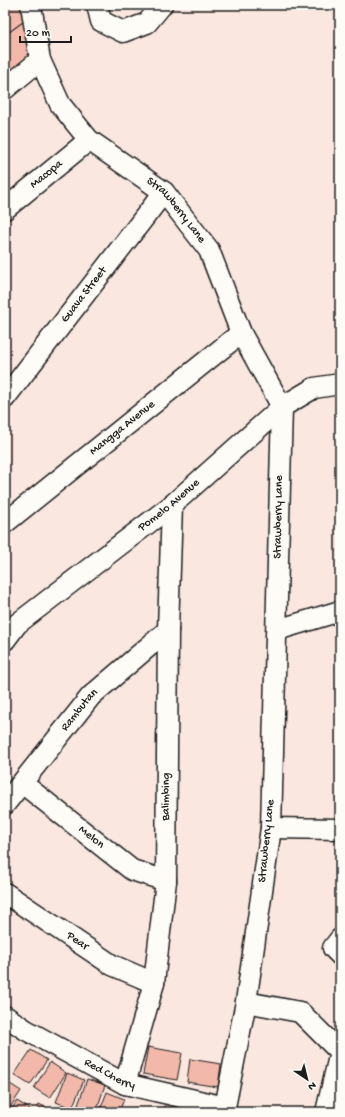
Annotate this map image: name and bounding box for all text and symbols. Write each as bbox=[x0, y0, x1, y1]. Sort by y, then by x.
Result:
scale bar bbox=[20, 18, 71, 44]
text: 20 m bbox=[26, 27, 51, 41]
street label: Macopa bbox=[28, 157, 66, 192]
street label: Strawberry Lane bbox=[143, 175, 209, 247]
street label: Guava Street bbox=[58, 264, 111, 326]
street label: Mangga Avenue bbox=[87, 397, 159, 459]
street label: Strawberry Lane bbox=[271, 474, 287, 559]
street label: Pomelo Avenue bbox=[135, 476, 204, 536]
street label: Rambutan bbox=[58, 686, 101, 734]
street label: Balimbing bbox=[159, 773, 174, 822]
street label: Strawberry Lane bbox=[256, 798, 278, 883]
street label: Melon bbox=[75, 823, 107, 852]
street label: Pear bbox=[63, 929, 92, 955]
street label: Red Cherry bbox=[81, 1056, 136, 1093]
north arrow bbox=[287, 1059, 327, 1099]
text: N bbox=[305, 1079, 318, 1093]

